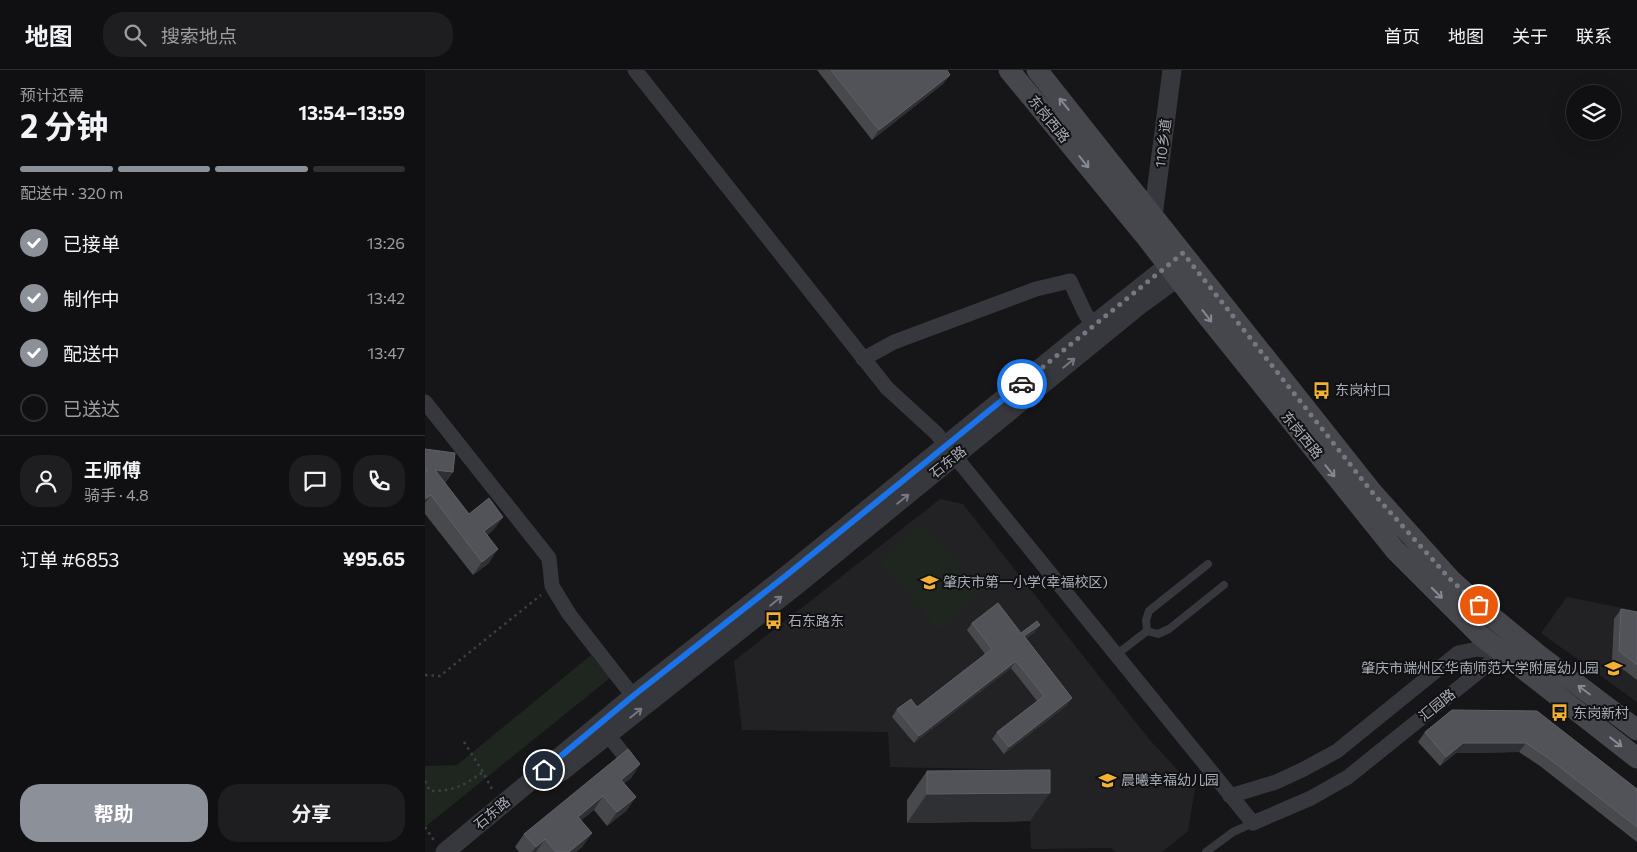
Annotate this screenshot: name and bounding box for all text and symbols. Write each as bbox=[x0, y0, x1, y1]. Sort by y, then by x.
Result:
search box bbox=[103, 12, 453, 57]
text: 地图 bbox=[25, 21, 73, 50]
icon: search bbox=[121, 21, 149, 49]
text: 搜索地点 bbox=[161, 24, 237, 47]
text: 首页 bbox=[1384, 25, 1420, 47]
text: 地图 bbox=[1448, 25, 1484, 47]
text: 关于 bbox=[1512, 25, 1548, 47]
text: 联系 bbox=[1576, 25, 1612, 47]
text: 预计还需 bbox=[20, 85, 84, 104]
map controls bbox=[1566, 85, 1621, 140]
button: layers bbox=[1566, 85, 1621, 140]
street label: 东岗西路 bbox=[1025, 92, 1074, 146]
one-way arrow bbox=[1059, 98, 1070, 111]
text: 13:54–13:59 bbox=[298, 101, 405, 124]
text: 2 分钟 bbox=[20, 105, 108, 145]
street label: 110乡道 bbox=[1151, 118, 1174, 168]
one-way arrow bbox=[1079, 155, 1090, 168]
text: 配送中 · 320 m bbox=[20, 183, 123, 202]
icon: check bbox=[20, 229, 48, 257]
text: 已接单 bbox=[63, 232, 120, 255]
text: 13:26 bbox=[367, 233, 405, 252]
icon: check bbox=[20, 284, 48, 312]
text: 制作中 bbox=[63, 287, 120, 310]
text: 13:42 bbox=[367, 288, 405, 307]
one-way arrow bbox=[1202, 309, 1213, 322]
icon: check bbox=[20, 339, 48, 367]
text: 配送中 bbox=[63, 342, 120, 365]
text: 13:47 bbox=[368, 343, 405, 362]
one-way arrow bbox=[1063, 357, 1076, 368]
courier bbox=[997, 359, 1047, 409]
icon: car bbox=[1008, 370, 1036, 398]
bus stop icon: 东岗村口 bbox=[1311, 380, 1331, 400]
place label: 东岗村口 bbox=[1335, 381, 1391, 398]
text: 已送达 bbox=[63, 397, 120, 420]
street label: 东岗西路 bbox=[1278, 408, 1327, 462]
street label: 石东路 bbox=[926, 442, 969, 481]
button: person bbox=[20, 455, 72, 507]
button: chat bbox=[289, 455, 341, 507]
button: phone bbox=[353, 455, 405, 507]
text: 王师傅 bbox=[84, 458, 141, 481]
one-way arrow bbox=[1325, 464, 1336, 477]
text: 骑手 · 4.8 bbox=[84, 485, 149, 504]
one-way arrow bbox=[896, 493, 909, 504]
text: ¥95.65 bbox=[343, 547, 405, 570]
text: 订单 #6853 bbox=[20, 548, 119, 571]
school or university icon: 肇庆市第一小学(幸福校区) bbox=[919, 572, 939, 592]
place label: 肇庆市第一小学(幸福校区) bbox=[943, 573, 1108, 590]
pin bbox=[1458, 584, 1500, 626]
one-way arrow bbox=[1431, 587, 1443, 599]
icon: bag bbox=[1465, 591, 1493, 619]
one-way arrow bbox=[770, 595, 783, 606]
bus stop icon: 石东路东 bbox=[764, 611, 784, 631]
place label: 石东路东 bbox=[788, 612, 844, 629]
school or university icon: 肇庆市端州区华南师范大学附属幼儿园 bbox=[1603, 658, 1623, 678]
place label: 肇庆市端州区华南师范大学附属幼儿园 bbox=[1361, 659, 1599, 676]
street label: 汇园路 bbox=[1415, 685, 1458, 724]
one-way arrow bbox=[1577, 685, 1591, 695]
bus stop icon: 东岗新村 bbox=[1549, 703, 1569, 723]
place label: 东岗新村 bbox=[1573, 704, 1629, 721]
one-way arrow bbox=[629, 708, 642, 719]
one-way arrow bbox=[1609, 736, 1622, 747]
pin bbox=[523, 749, 565, 791]
icon: home bbox=[530, 756, 558, 784]
school or university icon: 晨曦幸福幼儿园 bbox=[1097, 770, 1117, 790]
place label: 晨曦幸福幼儿园 bbox=[1121, 771, 1219, 788]
button: 帮助 bbox=[20, 784, 208, 842]
button: 分享 bbox=[218, 784, 405, 842]
street label: 石东路 bbox=[470, 793, 513, 833]

